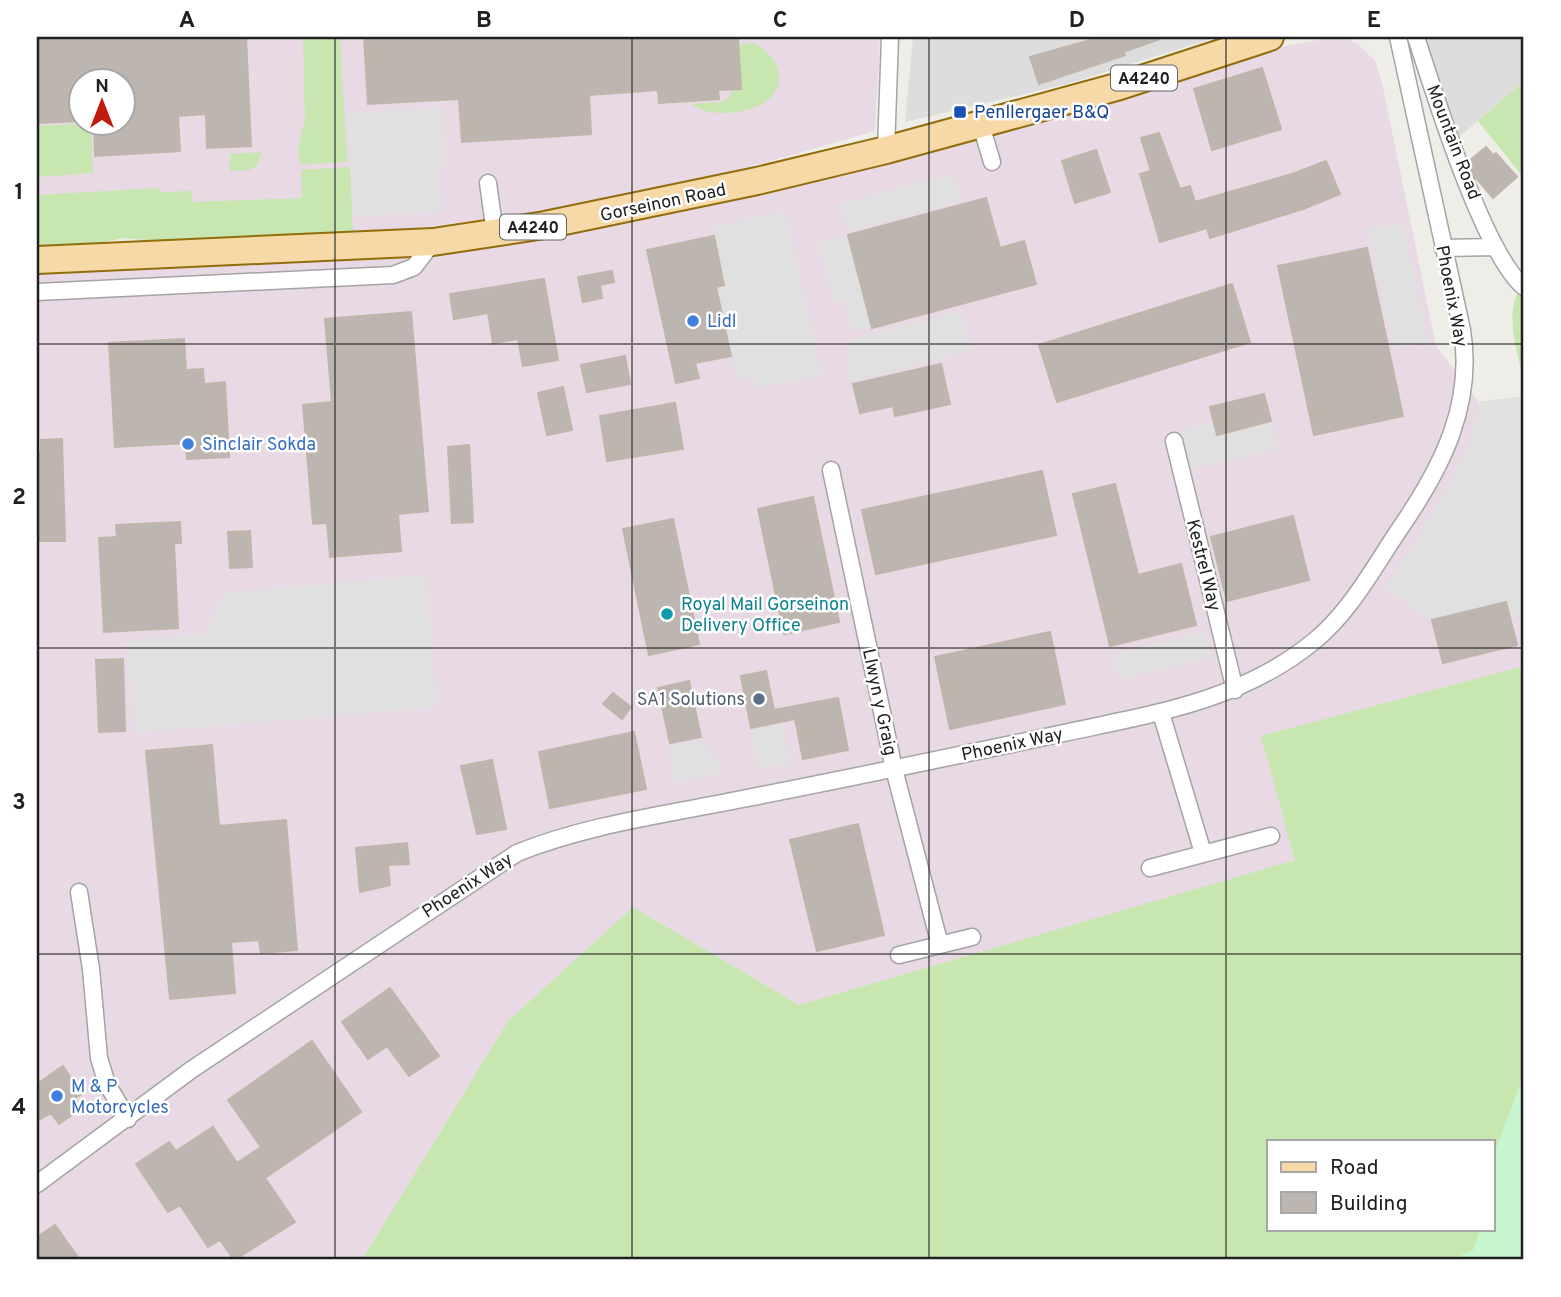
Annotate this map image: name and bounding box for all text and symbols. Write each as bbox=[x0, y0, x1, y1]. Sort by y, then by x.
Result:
text: A bbox=[179, 7, 195, 36]
text: B bbox=[476, 7, 492, 36]
text: C bbox=[773, 7, 787, 36]
text: D bbox=[1069, 7, 1085, 36]
text: E bbox=[1367, 7, 1381, 36]
north arrow bbox=[66, 66, 136, 136]
road number: A4240 bbox=[1111, 66, 1177, 90]
text: N bbox=[95, 75, 109, 99]
street label: Mountain Road bbox=[1420, 82, 1485, 203]
place label: Penllergaer B&Q bbox=[974, 102, 1109, 125]
marker: Penllergaer B&Q bbox=[952, 104, 968, 120]
text: 1 bbox=[14, 179, 24, 208]
street label: Gorseinon Road bbox=[598, 179, 728, 228]
road number: A4240 bbox=[500, 215, 566, 240]
street label: Phoenix Way bbox=[1429, 243, 1472, 349]
place label: Lidl bbox=[707, 311, 736, 334]
marker: Lidl bbox=[685, 313, 701, 329]
place label: Sinclair Sokda bbox=[202, 434, 316, 457]
marker: Sinclair Sokda bbox=[180, 436, 196, 452]
text: 2 bbox=[12, 484, 26, 513]
street label: Kestrel Way bbox=[1180, 517, 1225, 614]
place label: Royal Mail Gorseinon Delivery Office bbox=[681, 594, 849, 638]
marker: Royal Mail Gorseinon Delivery Office bbox=[659, 606, 675, 622]
street label: Llwyn y Graig bbox=[856, 647, 901, 758]
place label: SA1 Solutions bbox=[637, 689, 745, 712]
marker: SA1 Solutions bbox=[751, 691, 767, 707]
street label: Phoenix Way bbox=[959, 723, 1065, 767]
text: 3 bbox=[12, 789, 26, 818]
street label: Phoenix Way bbox=[418, 848, 517, 924]
place label: M & P Motorcycles bbox=[71, 1076, 169, 1120]
marker: M & P Motorcycles bbox=[49, 1088, 65, 1104]
text: 4 bbox=[12, 1094, 26, 1123]
legend bbox=[1267, 1140, 1494, 1230]
text: Road bbox=[1330, 1155, 1379, 1182]
text: Building bbox=[1330, 1191, 1408, 1218]

